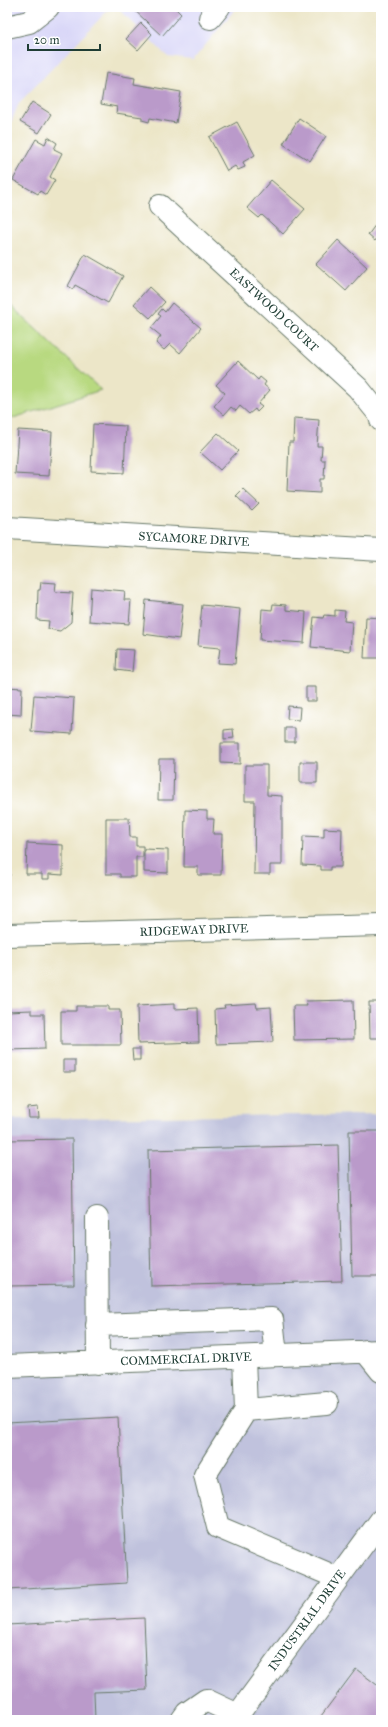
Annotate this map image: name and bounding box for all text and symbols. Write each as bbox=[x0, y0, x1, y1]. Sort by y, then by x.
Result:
scale bar bbox=[28, 26, 100, 52]
text: 20 m bbox=[34, 33, 60, 47]
street label: EASTWOOD COURT bbox=[227, 265, 321, 355]
street label: SYCAMORE DRIVE bbox=[138, 529, 250, 549]
street label: RIDGEWAY DRIVE bbox=[139, 921, 249, 939]
street label: COMMERCIAL DRIVE bbox=[120, 1350, 252, 1368]
street label: INDUSTRIAL DRIVE bbox=[265, 1566, 349, 1674]

